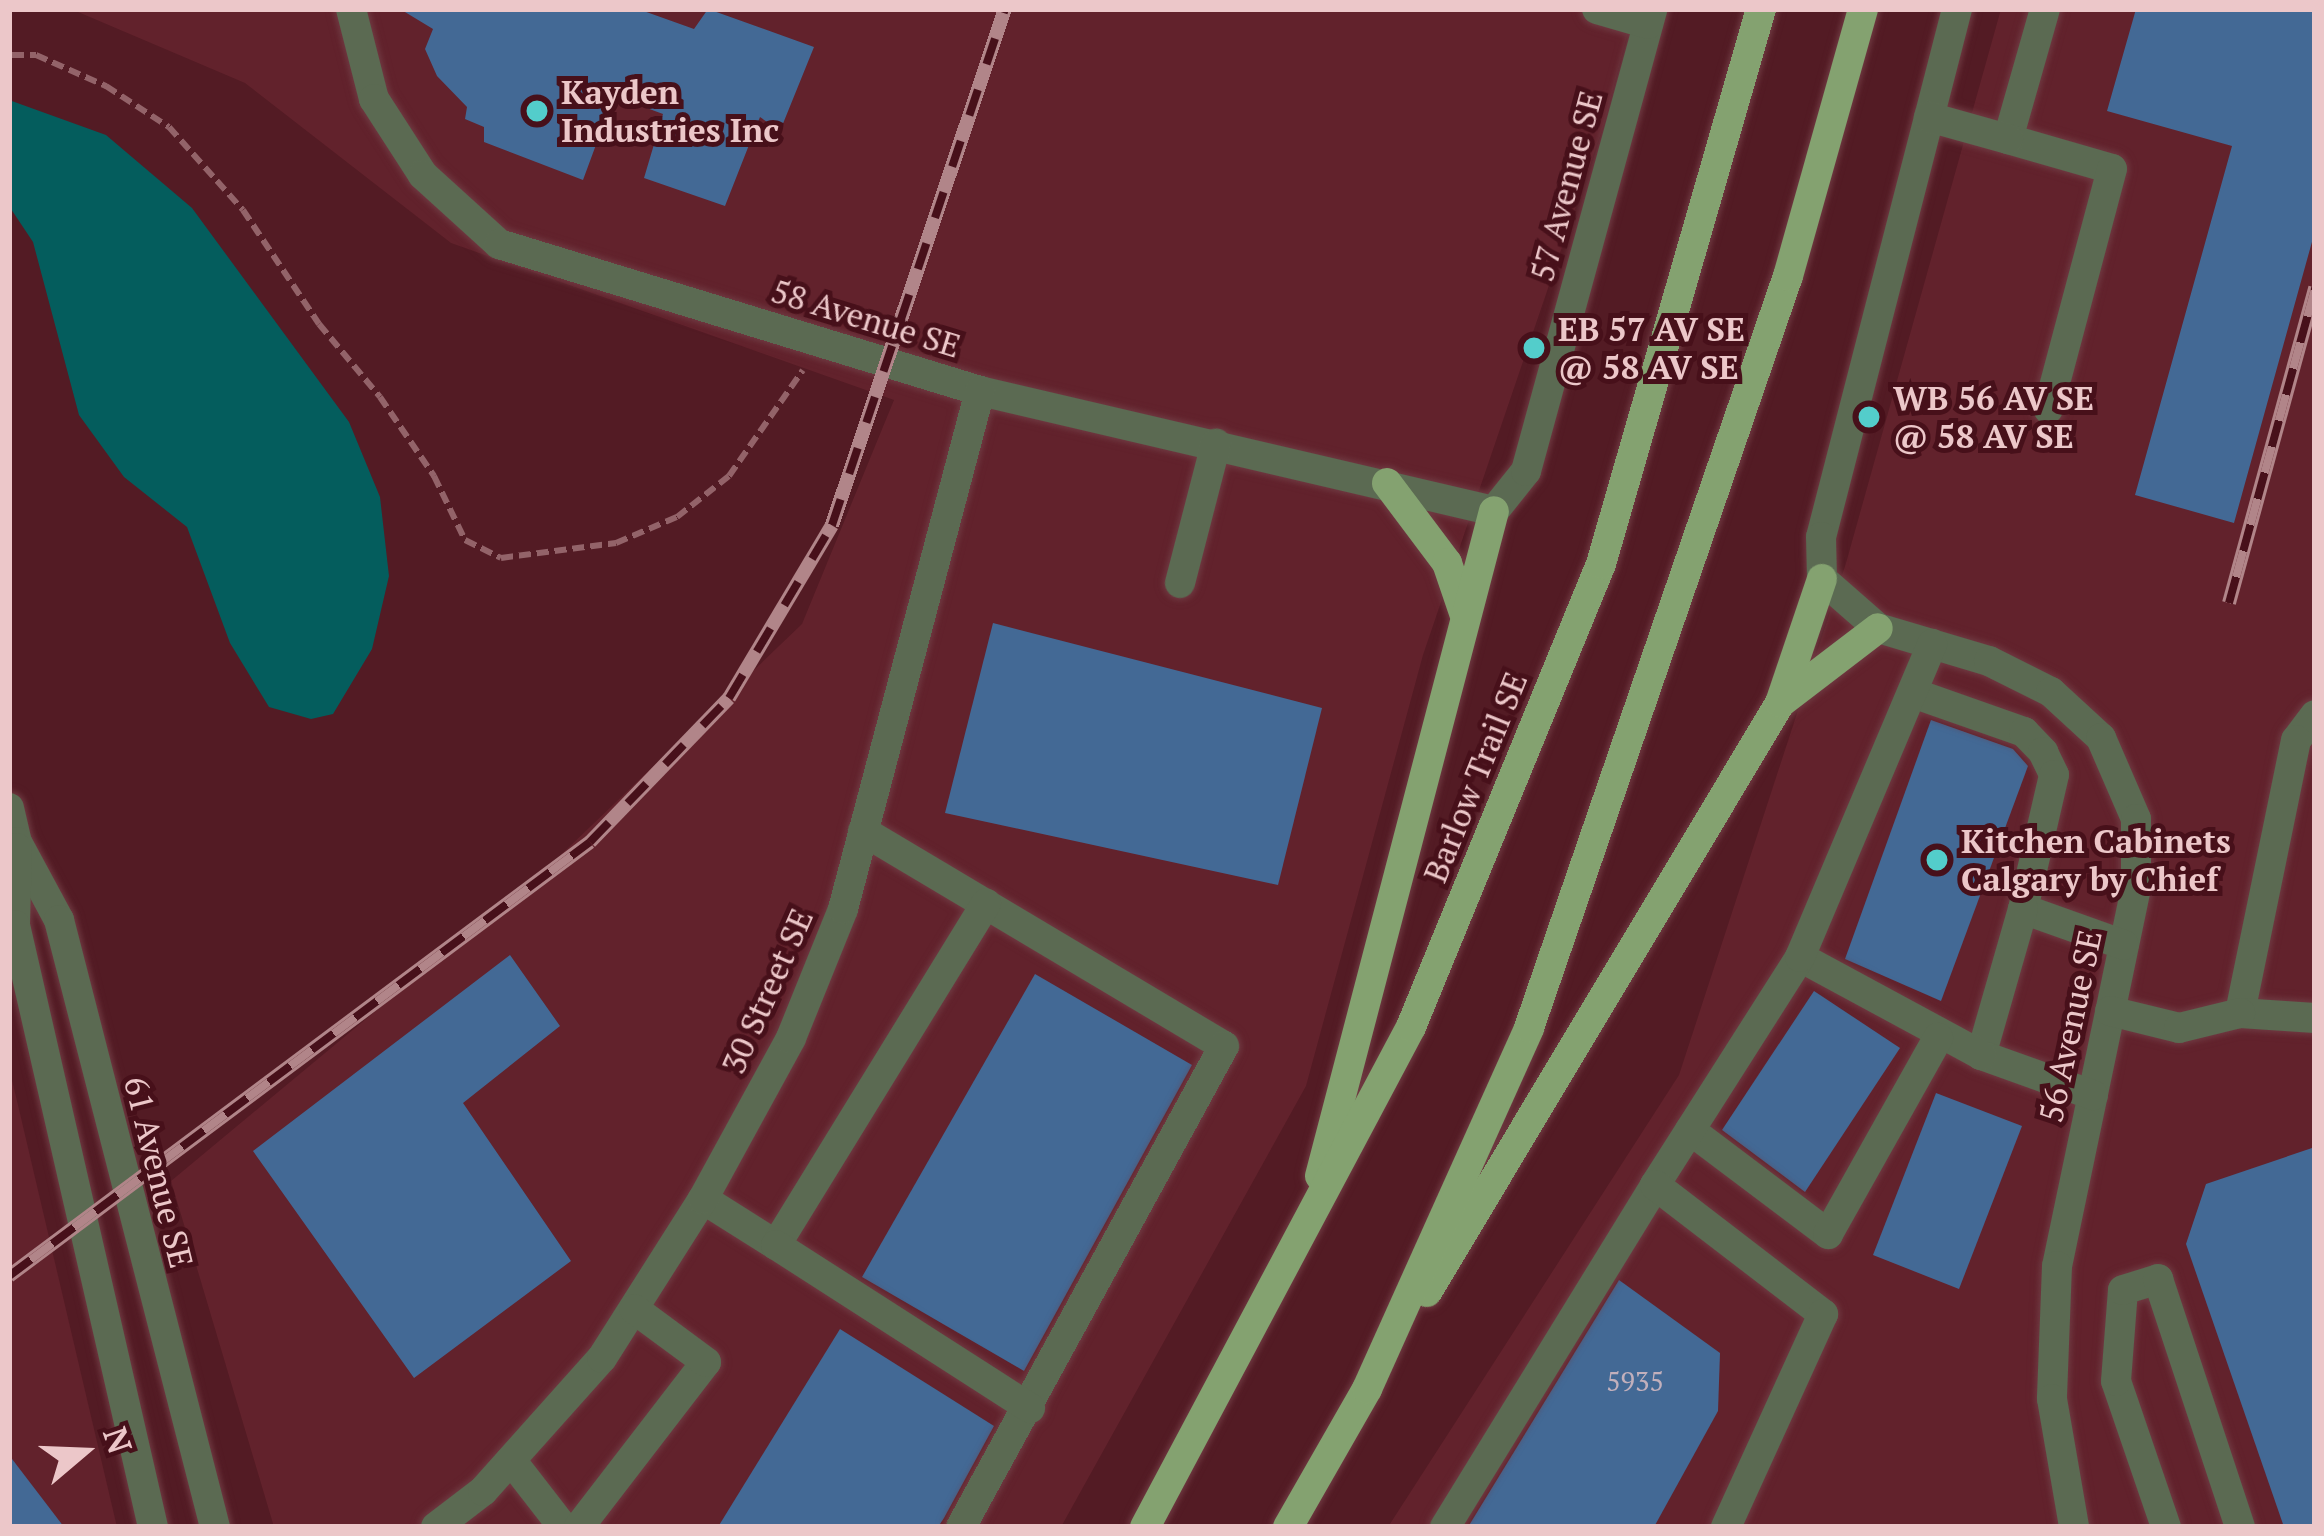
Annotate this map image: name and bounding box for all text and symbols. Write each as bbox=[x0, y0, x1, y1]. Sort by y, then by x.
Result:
place label: Kayden Industries Inc bbox=[561, 72, 779, 150]
street label: 57 Avenue SE bbox=[1521, 86, 1611, 286]
marker: Kayden Industries Inc bbox=[524, 98, 550, 124]
street label: 58 Avenue SE bbox=[766, 270, 966, 366]
place label: EB 57 AV SE @ 58 AV SE bbox=[1558, 309, 1746, 387]
marker: EB 57 AV SE @ 58 AV SE bbox=[1521, 335, 1547, 361]
place label: WB 56 AV SE @ 58 AV SE bbox=[1893, 378, 2095, 456]
marker: WB 56 AV SE @ 58 AV SE bbox=[1856, 404, 1882, 430]
street label: Barlow Trail SE bbox=[1415, 666, 1535, 888]
place label: Kitchen Cabinets Calgary by Chief bbox=[1961, 821, 2231, 899]
marker: Kitchen Cabinets Calgary by Chief bbox=[1924, 847, 1950, 873]
street label: 30 Street SE bbox=[713, 902, 821, 1080]
street label: 56 Avenue SE bbox=[2030, 926, 2110, 1126]
street label: 61 Avenue SE bbox=[116, 1072, 202, 1272]
house number: 5935 bbox=[1606, 1366, 1664, 1398]
north arrow bbox=[24, 1392, 144, 1512]
text: N bbox=[94, 1421, 143, 1459]

